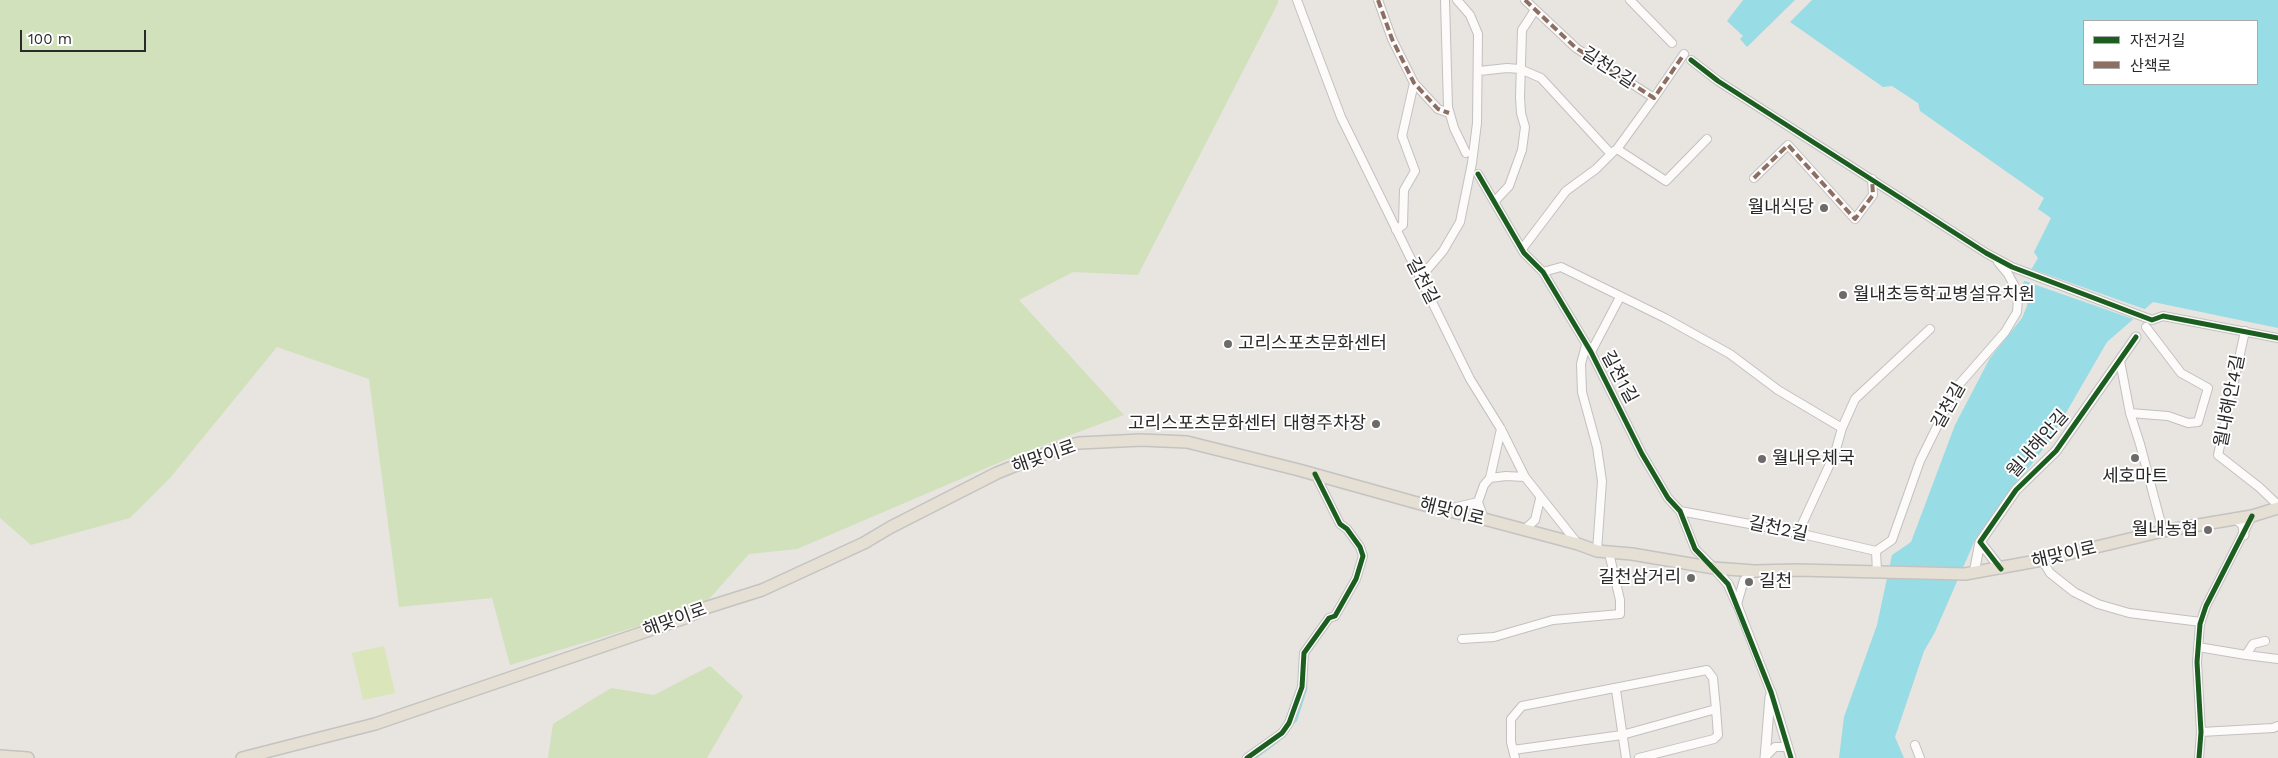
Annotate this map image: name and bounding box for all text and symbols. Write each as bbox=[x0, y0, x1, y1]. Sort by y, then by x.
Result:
scale bar bbox=[22, 20, 149, 52]
legend bbox=[2083, 20, 2258, 85]
text: 100 m bbox=[28, 30, 72, 48]
text: 자전거길 bbox=[2130, 32, 2185, 50]
street label: 길천2길 bbox=[1577, 43, 1639, 93]
text: 산책로 bbox=[2130, 57, 2171, 75]
place label: 월내식당 bbox=[1748, 197, 1814, 219]
marker: 월내식당 bbox=[1818, 202, 1830, 214]
street label: 길천길 bbox=[1401, 254, 1443, 308]
place label: 월내초등학교병설유치원 bbox=[1853, 284, 2035, 306]
marker: 월내초등학교병설유치원 bbox=[1837, 289, 1849, 301]
place label: 고리스포츠문화센터 bbox=[1238, 333, 1387, 355]
marker: 고리스포츠문화센터 bbox=[1222, 338, 1234, 350]
street label: 길천1길 bbox=[1596, 347, 1642, 407]
street label: 월내해안4길 bbox=[2210, 353, 2250, 449]
street label: 길천길 bbox=[1928, 379, 1970, 433]
street label: 월내해안길 bbox=[2003, 406, 2073, 482]
place label: 고리스포츠문화센터 대형주차장 bbox=[1128, 413, 1366, 435]
marker: 고리스포츠문화센터 대형주차장 bbox=[1370, 418, 1382, 430]
street label: 해맞이로 bbox=[1009, 436, 1079, 478]
place label: 월내우체국 bbox=[1772, 448, 1855, 470]
marker: 세호마트 bbox=[2129, 452, 2141, 464]
marker: 월내우체국 bbox=[1756, 453, 1768, 465]
place label: 세호마트 bbox=[2102, 466, 2168, 488]
street label: 해맞이로 bbox=[1417, 494, 1487, 530]
street label: 길천2길 bbox=[1746, 512, 1810, 546]
place label: 월내농협 bbox=[2132, 519, 2198, 541]
marker: 월내농협 bbox=[2202, 524, 2214, 536]
street label: 해맞이로 bbox=[2029, 537, 2099, 573]
place label: 길천삼거리 bbox=[1598, 567, 1681, 589]
place label: 길천 bbox=[1759, 571, 1792, 593]
marker: 길천삼거리 bbox=[1685, 572, 1697, 584]
marker: 길천 bbox=[1743, 576, 1755, 588]
street label: 해맞이로 bbox=[640, 599, 710, 641]

